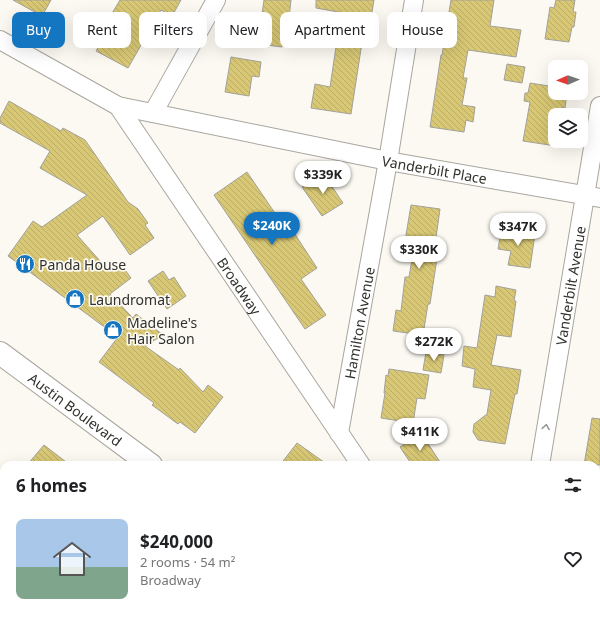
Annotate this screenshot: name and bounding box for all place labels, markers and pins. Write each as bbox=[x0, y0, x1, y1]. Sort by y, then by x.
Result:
pin: $339K bbox=[295, 161, 351, 195]
pin: $240K bbox=[244, 212, 300, 246]
pin: $347K bbox=[490, 213, 546, 247]
pin: $330K bbox=[391, 236, 447, 270]
restaurant icon: Panda House bbox=[14, 253, 36, 275]
place label: Panda House bbox=[39, 255, 126, 274]
shop icon: Laundromat bbox=[64, 288, 86, 310]
place label: Laundromat bbox=[89, 290, 170, 309]
place label: Madeline's Hair Salon bbox=[127, 313, 197, 348]
shop icon: Madeline's Hair Salon bbox=[102, 319, 124, 341]
pin: $272K bbox=[406, 328, 462, 362]
pin: $411K bbox=[392, 418, 448, 452]

